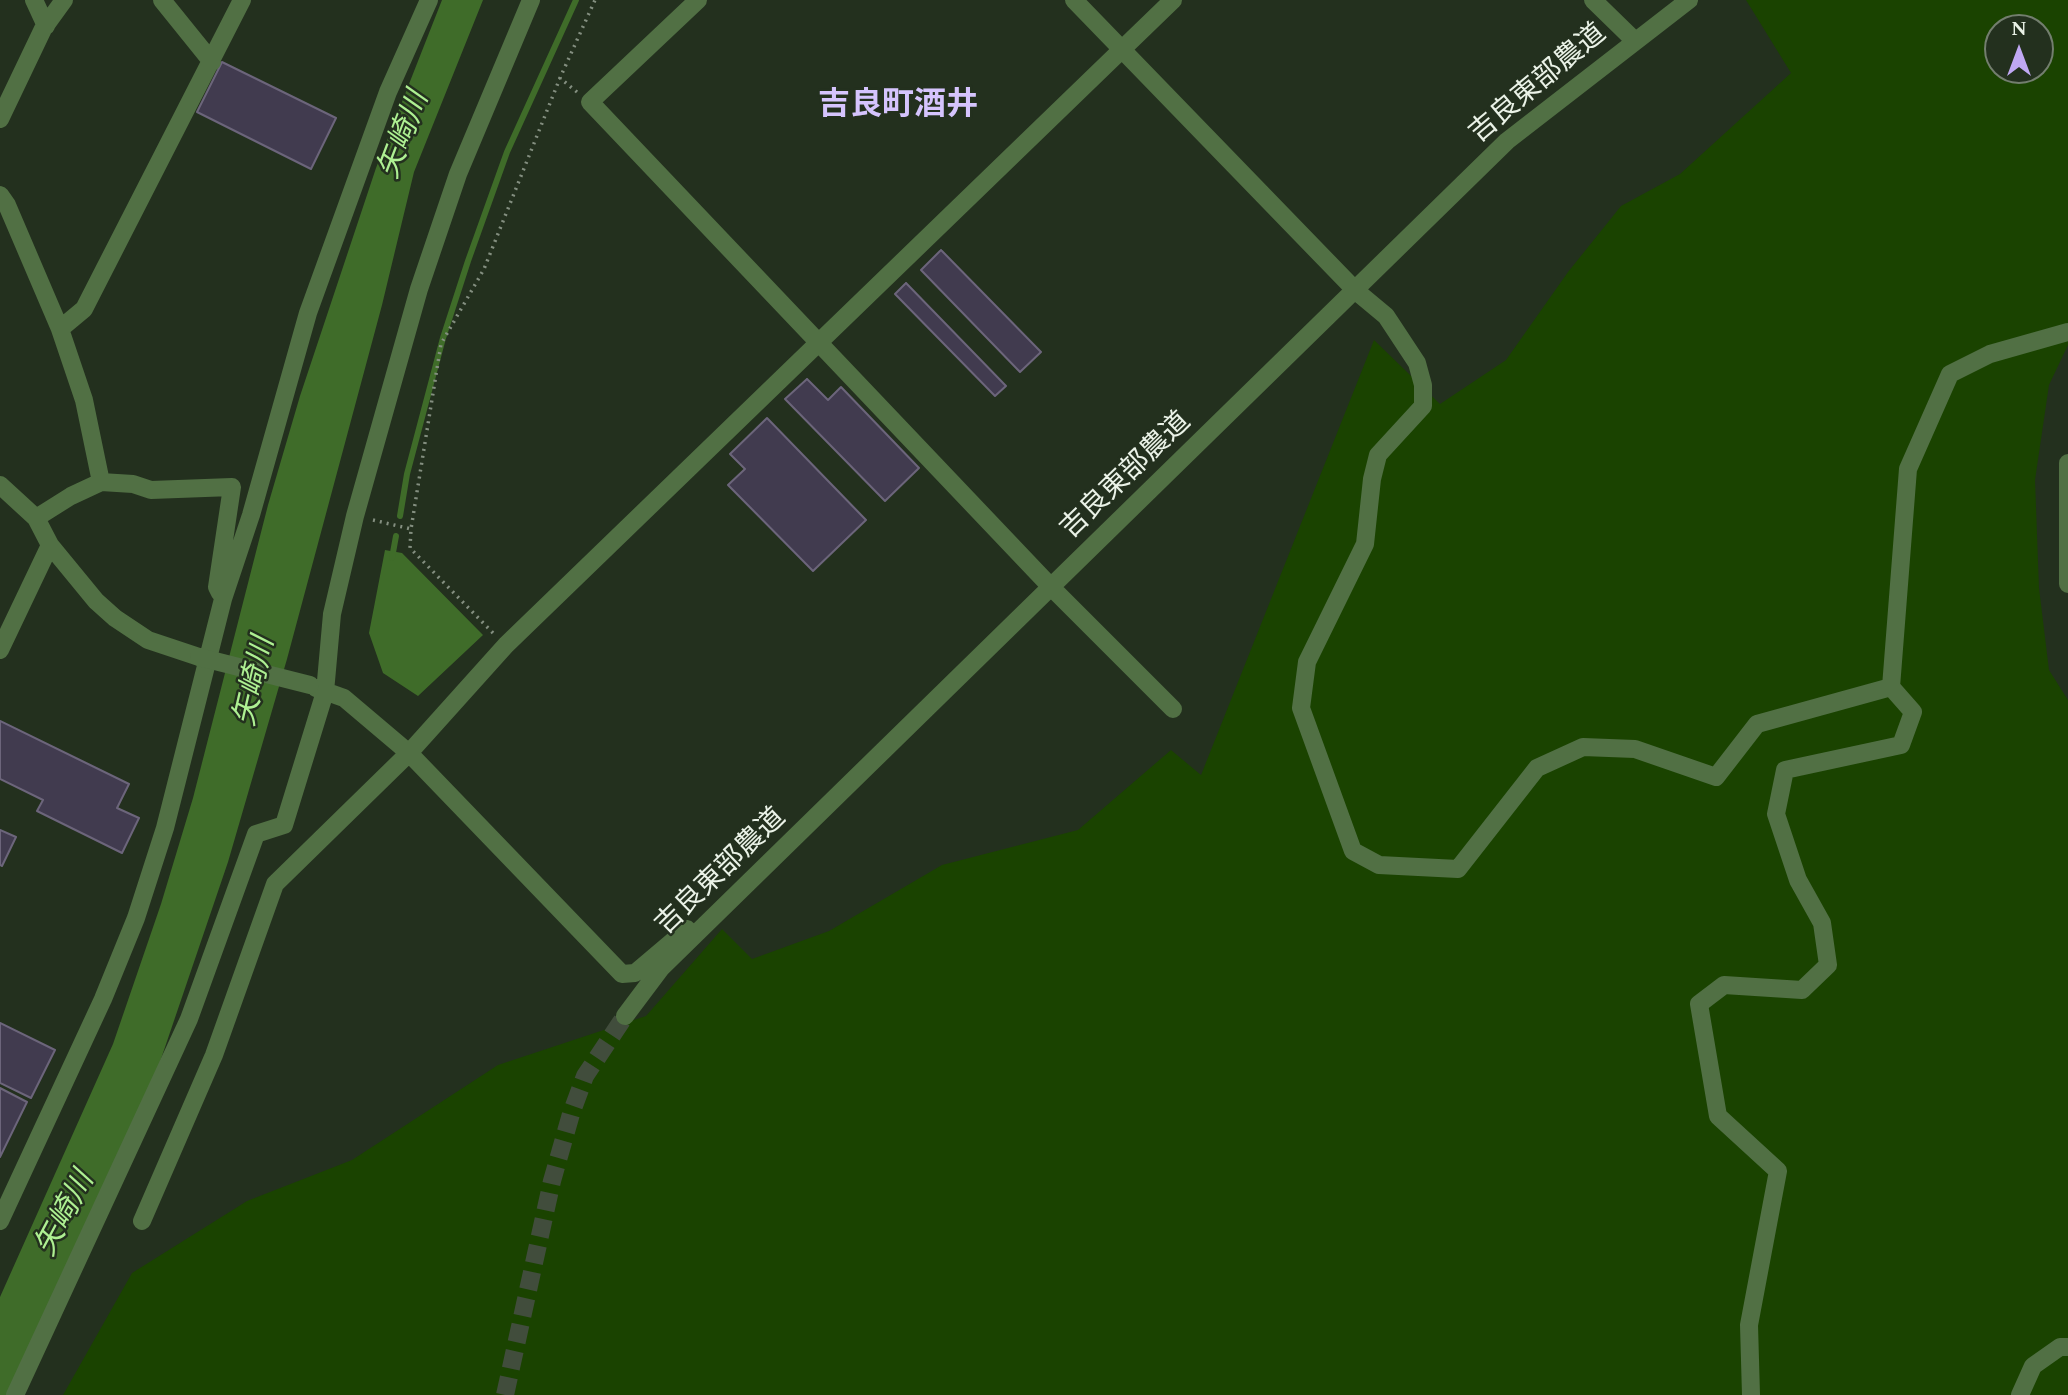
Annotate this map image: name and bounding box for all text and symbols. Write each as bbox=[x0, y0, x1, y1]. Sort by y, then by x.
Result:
north arrow bbox=[1984, 14, 2054, 84]
text: N bbox=[2011, 15, 2027, 44]
street label: 吉良東部農道 bbox=[1464, 18, 1614, 152]
water label: 矢崎川 bbox=[373, 88, 439, 184]
district label: 吉良町酒井 bbox=[818, 89, 978, 127]
street label: 吉良東部農道 bbox=[1055, 407, 1199, 547]
water label: 矢崎川 bbox=[229, 634, 285, 730]
street label: 吉良東部農道 bbox=[650, 803, 794, 943]
water label: 矢崎川 bbox=[30, 1167, 104, 1263]

